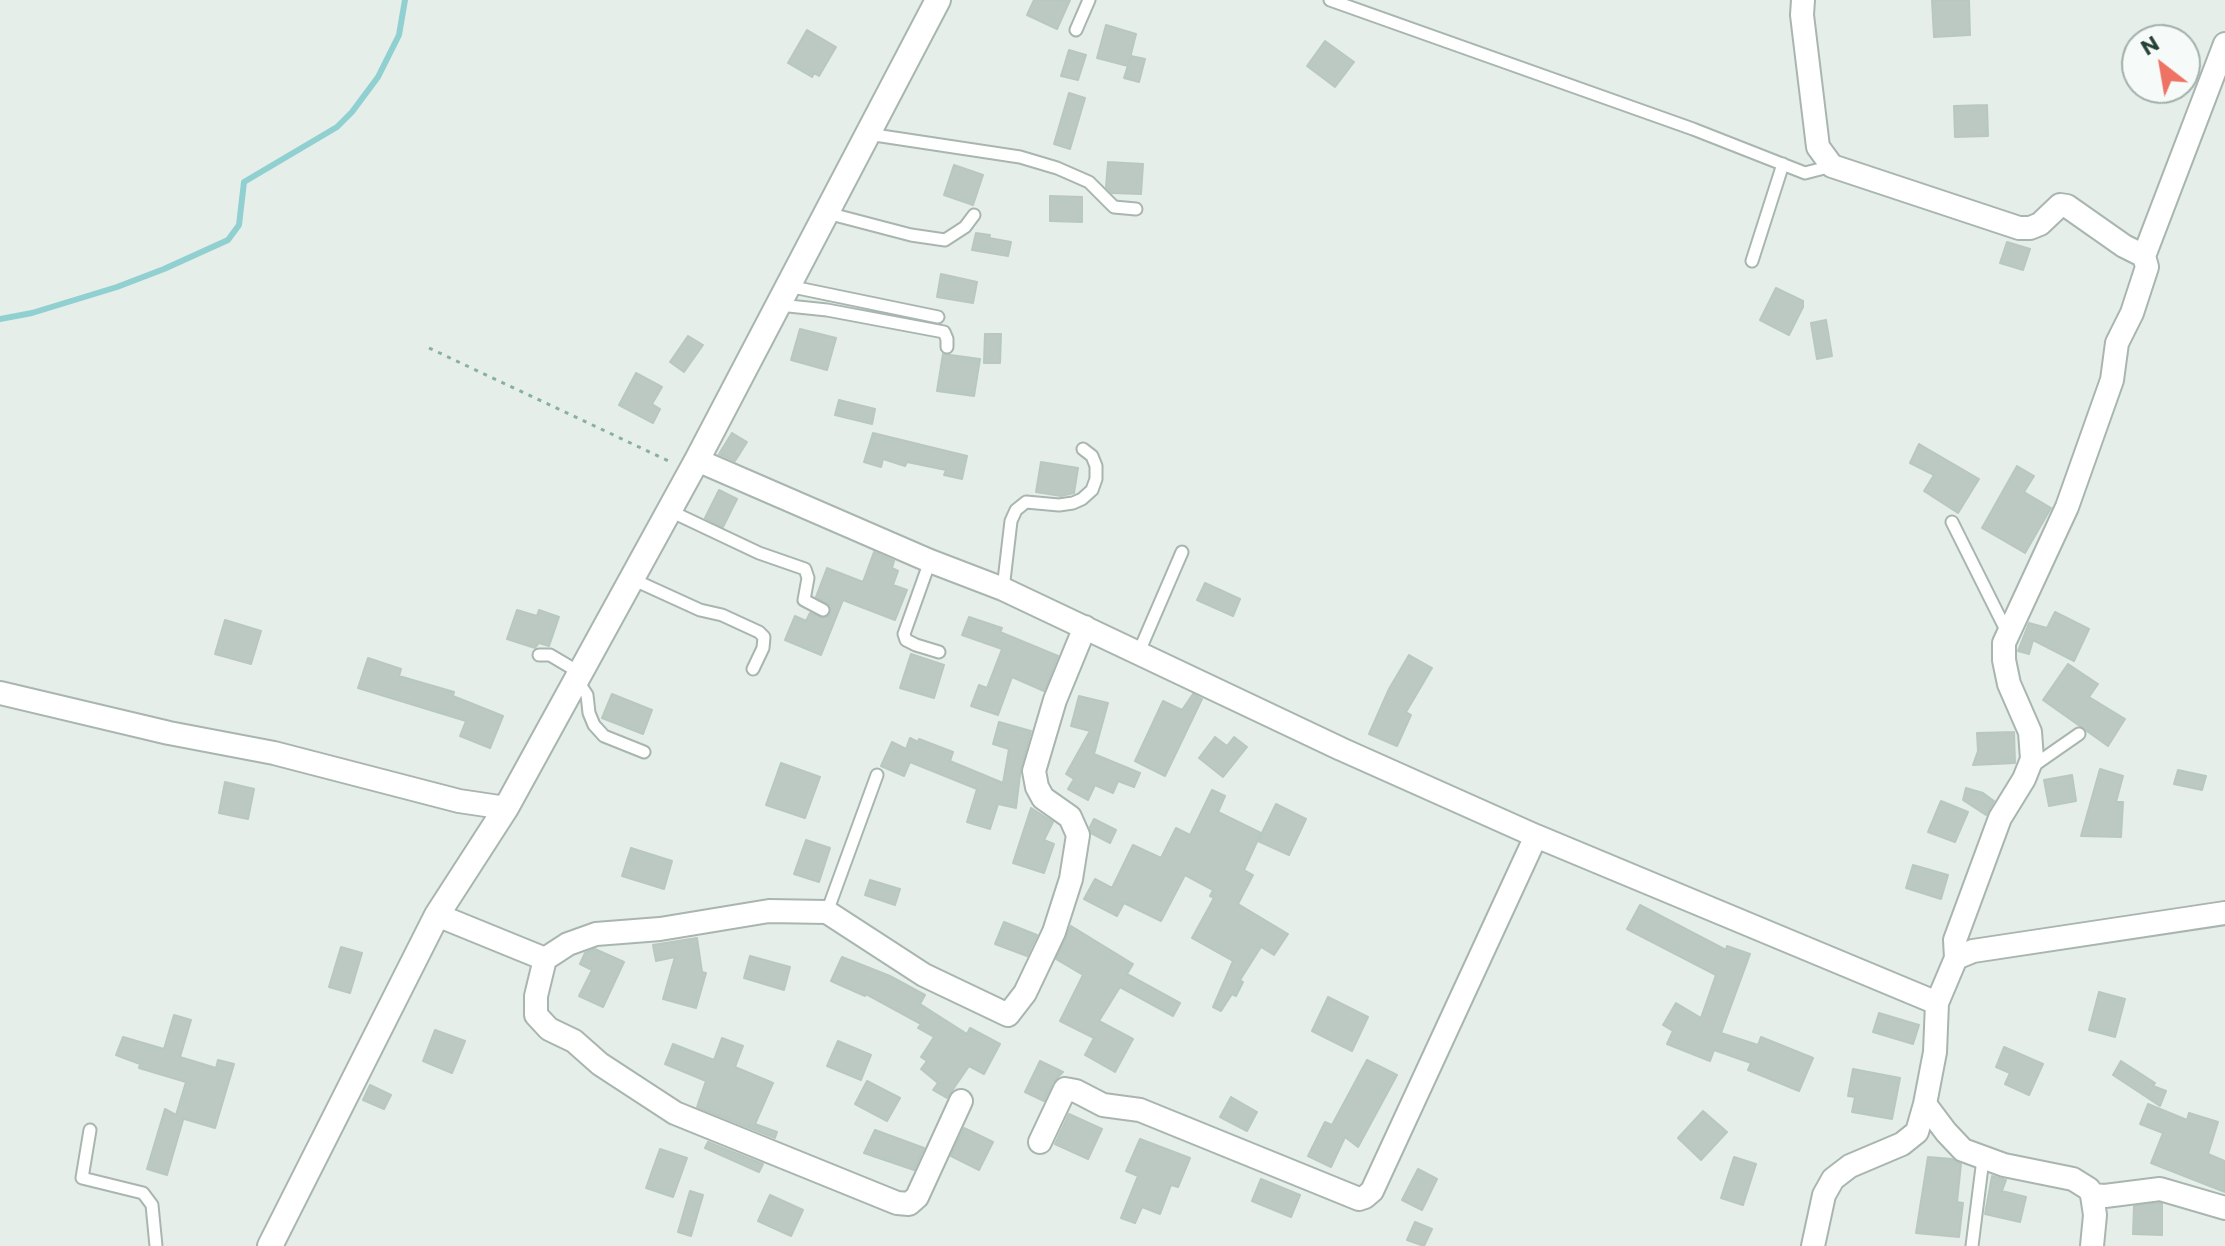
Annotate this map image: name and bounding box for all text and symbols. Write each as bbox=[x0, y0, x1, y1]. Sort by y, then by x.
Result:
north arrow bbox=[2121, 24, 2201, 104]
text: N bbox=[2135, 29, 2163, 61]

